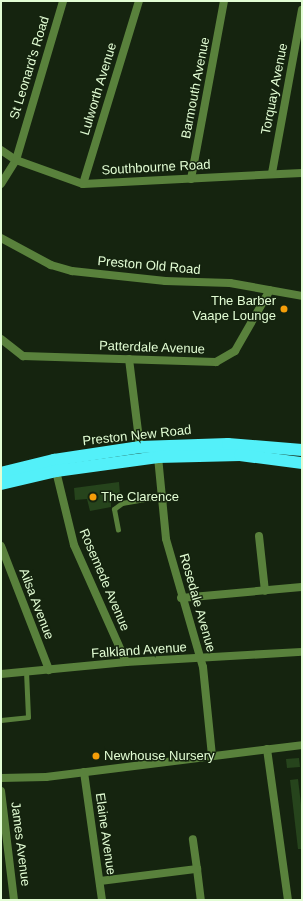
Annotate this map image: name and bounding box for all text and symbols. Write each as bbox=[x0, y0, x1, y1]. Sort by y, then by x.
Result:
street label: St Leonard's Road bbox=[7, 14, 53, 122]
street label: Barmouth Avenue bbox=[178, 36, 214, 140]
street label: Lulworth Avenue bbox=[77, 41, 121, 137]
street label: Torquay Avenue bbox=[258, 42, 292, 136]
street label: Southbourne Road bbox=[101, 157, 211, 179]
street label: Preston Old Road bbox=[97, 254, 201, 278]
place label: The Barber Vaape Lounge bbox=[192, 294, 276, 325]
marker: The Barber Vaape Lounge bbox=[279, 304, 289, 314]
street label: Patterdale Avenue bbox=[98, 338, 206, 358]
street label: Preston New Road bbox=[82, 423, 192, 449]
place label: The Clarence bbox=[101, 489, 179, 505]
marker: The Clarence bbox=[88, 492, 98, 502]
street label: Rosemede Avenue bbox=[75, 526, 133, 634]
street label: Rosedale Avenue bbox=[175, 552, 219, 654]
street label: Ailsa Avenue bbox=[15, 566, 57, 642]
street label: Falkland Avenue bbox=[90, 640, 188, 662]
place label: Newhouse Nursery bbox=[104, 748, 215, 764]
marker: Newhouse Nursery bbox=[91, 751, 101, 761]
street label: Elaine Avenue bbox=[91, 792, 119, 876]
street label: James Avenue bbox=[7, 800, 33, 888]

